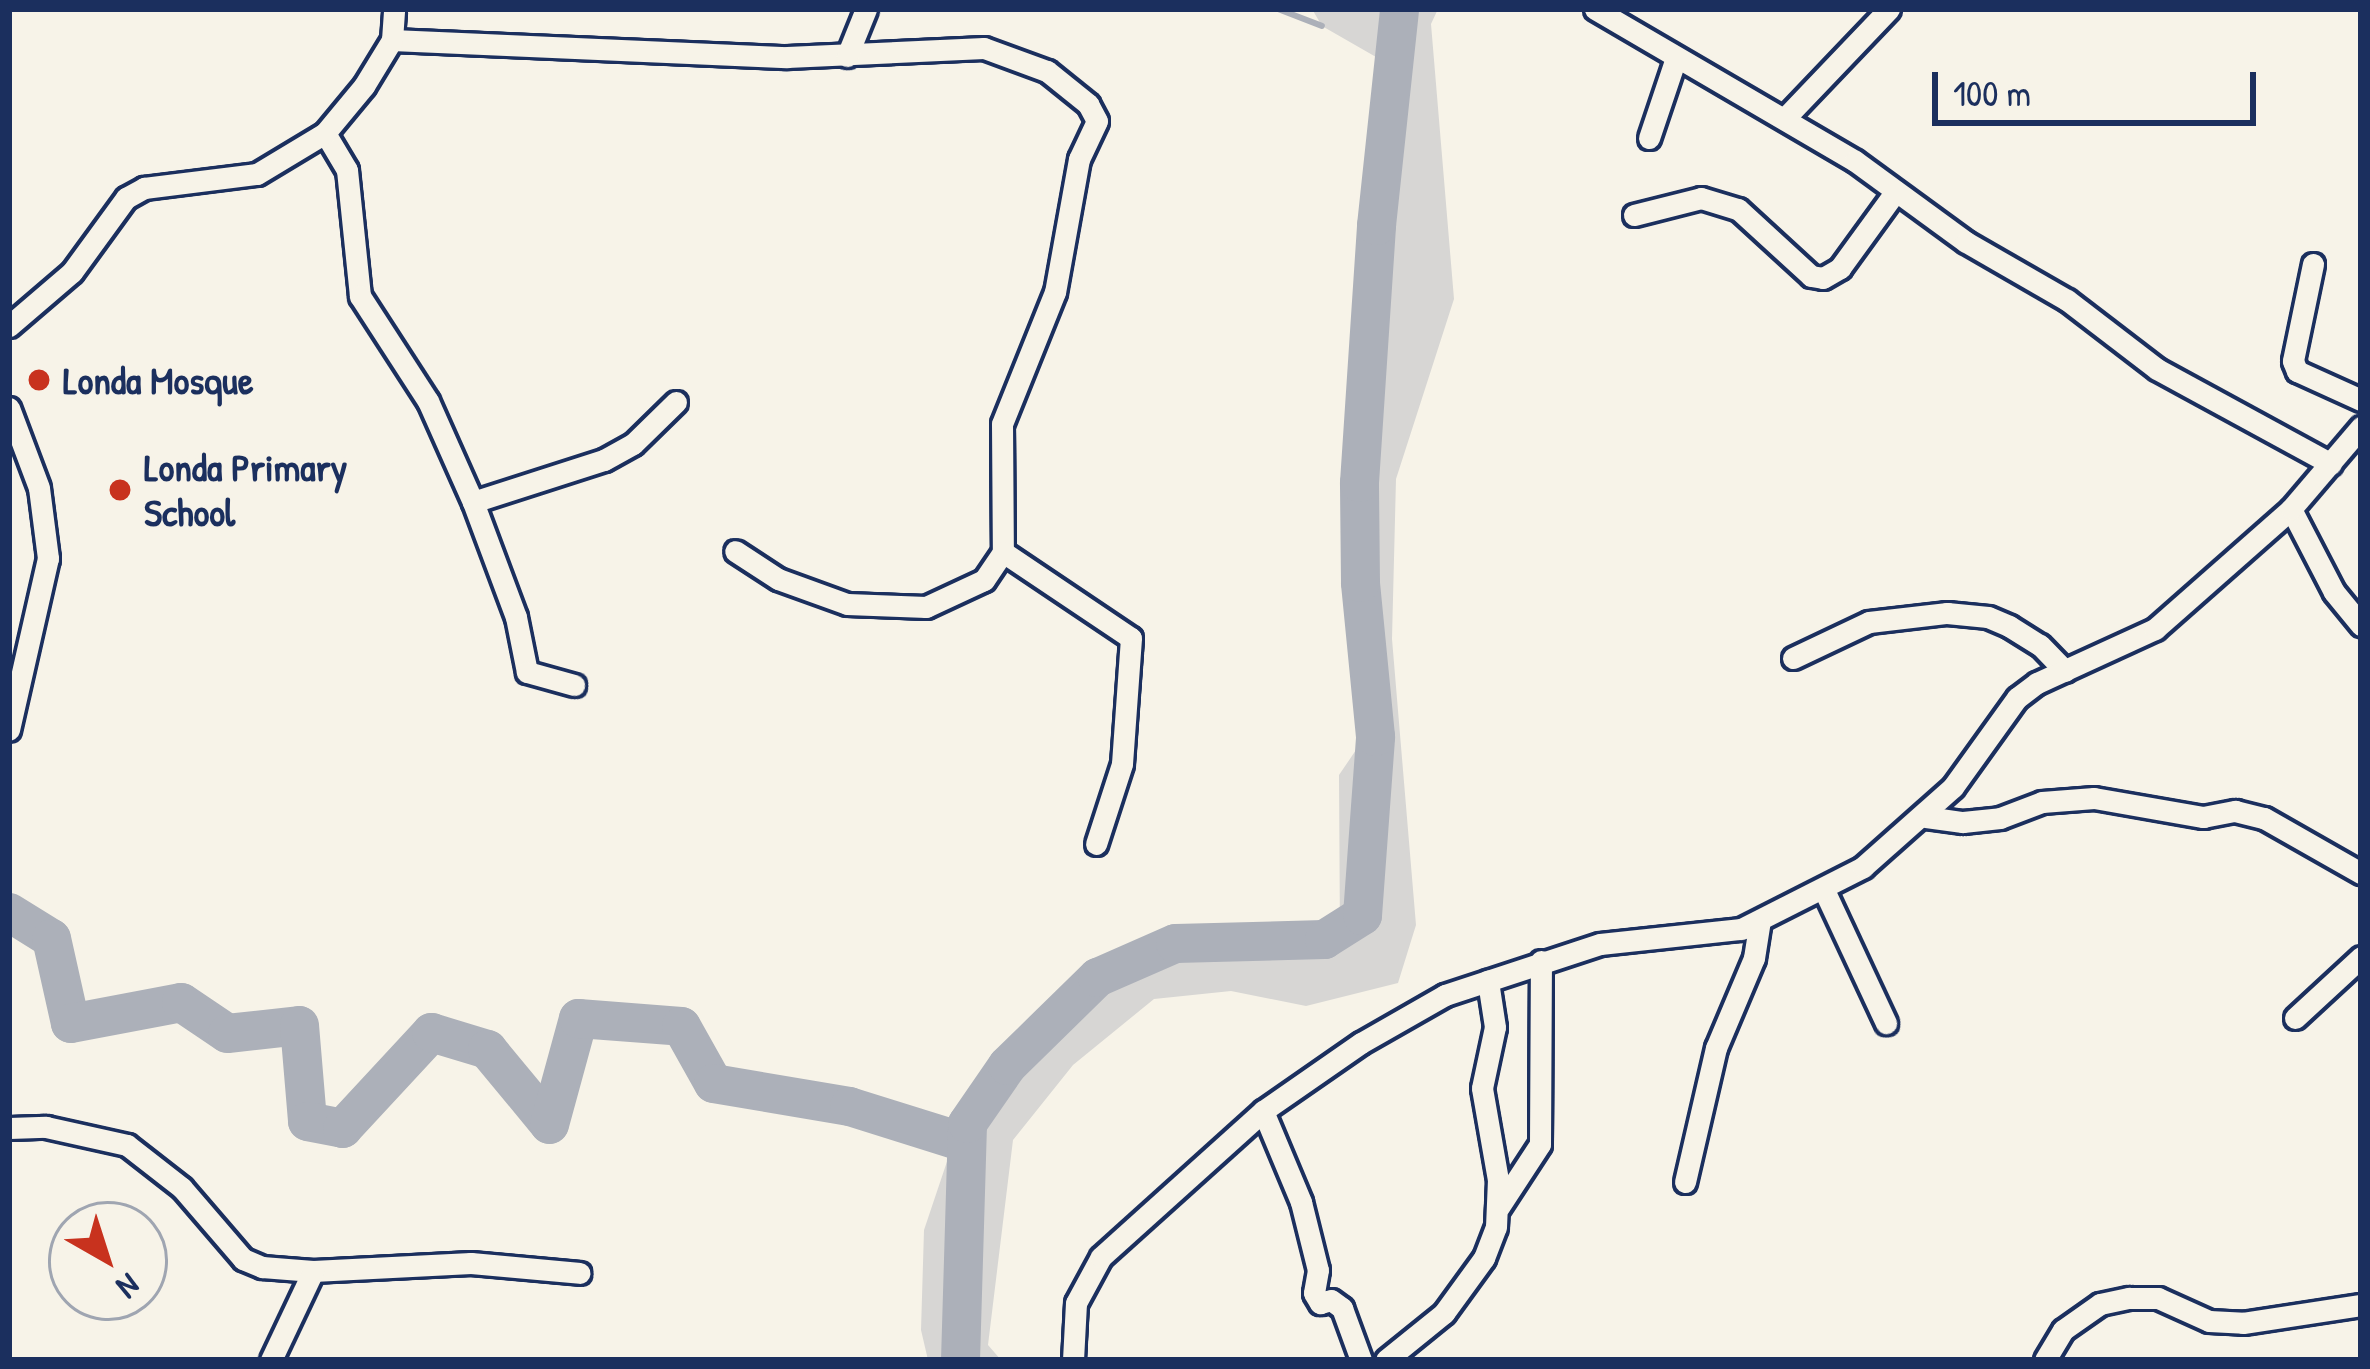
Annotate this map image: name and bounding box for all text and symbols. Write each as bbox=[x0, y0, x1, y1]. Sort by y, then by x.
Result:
scale bar bbox=[1938, 48, 2262, 122]
text: 100 m bbox=[1953, 68, 2031, 117]
place label: Londa Mosque bbox=[63, 357, 253, 403]
marker: Londa Mosque bbox=[26, 367, 52, 393]
place label: Londa Primary School bbox=[144, 445, 347, 536]
marker: Londa Primary School bbox=[107, 477, 133, 503]
north arrow bbox=[48, 1201, 168, 1321]
text: N bbox=[108, 1264, 149, 1309]

